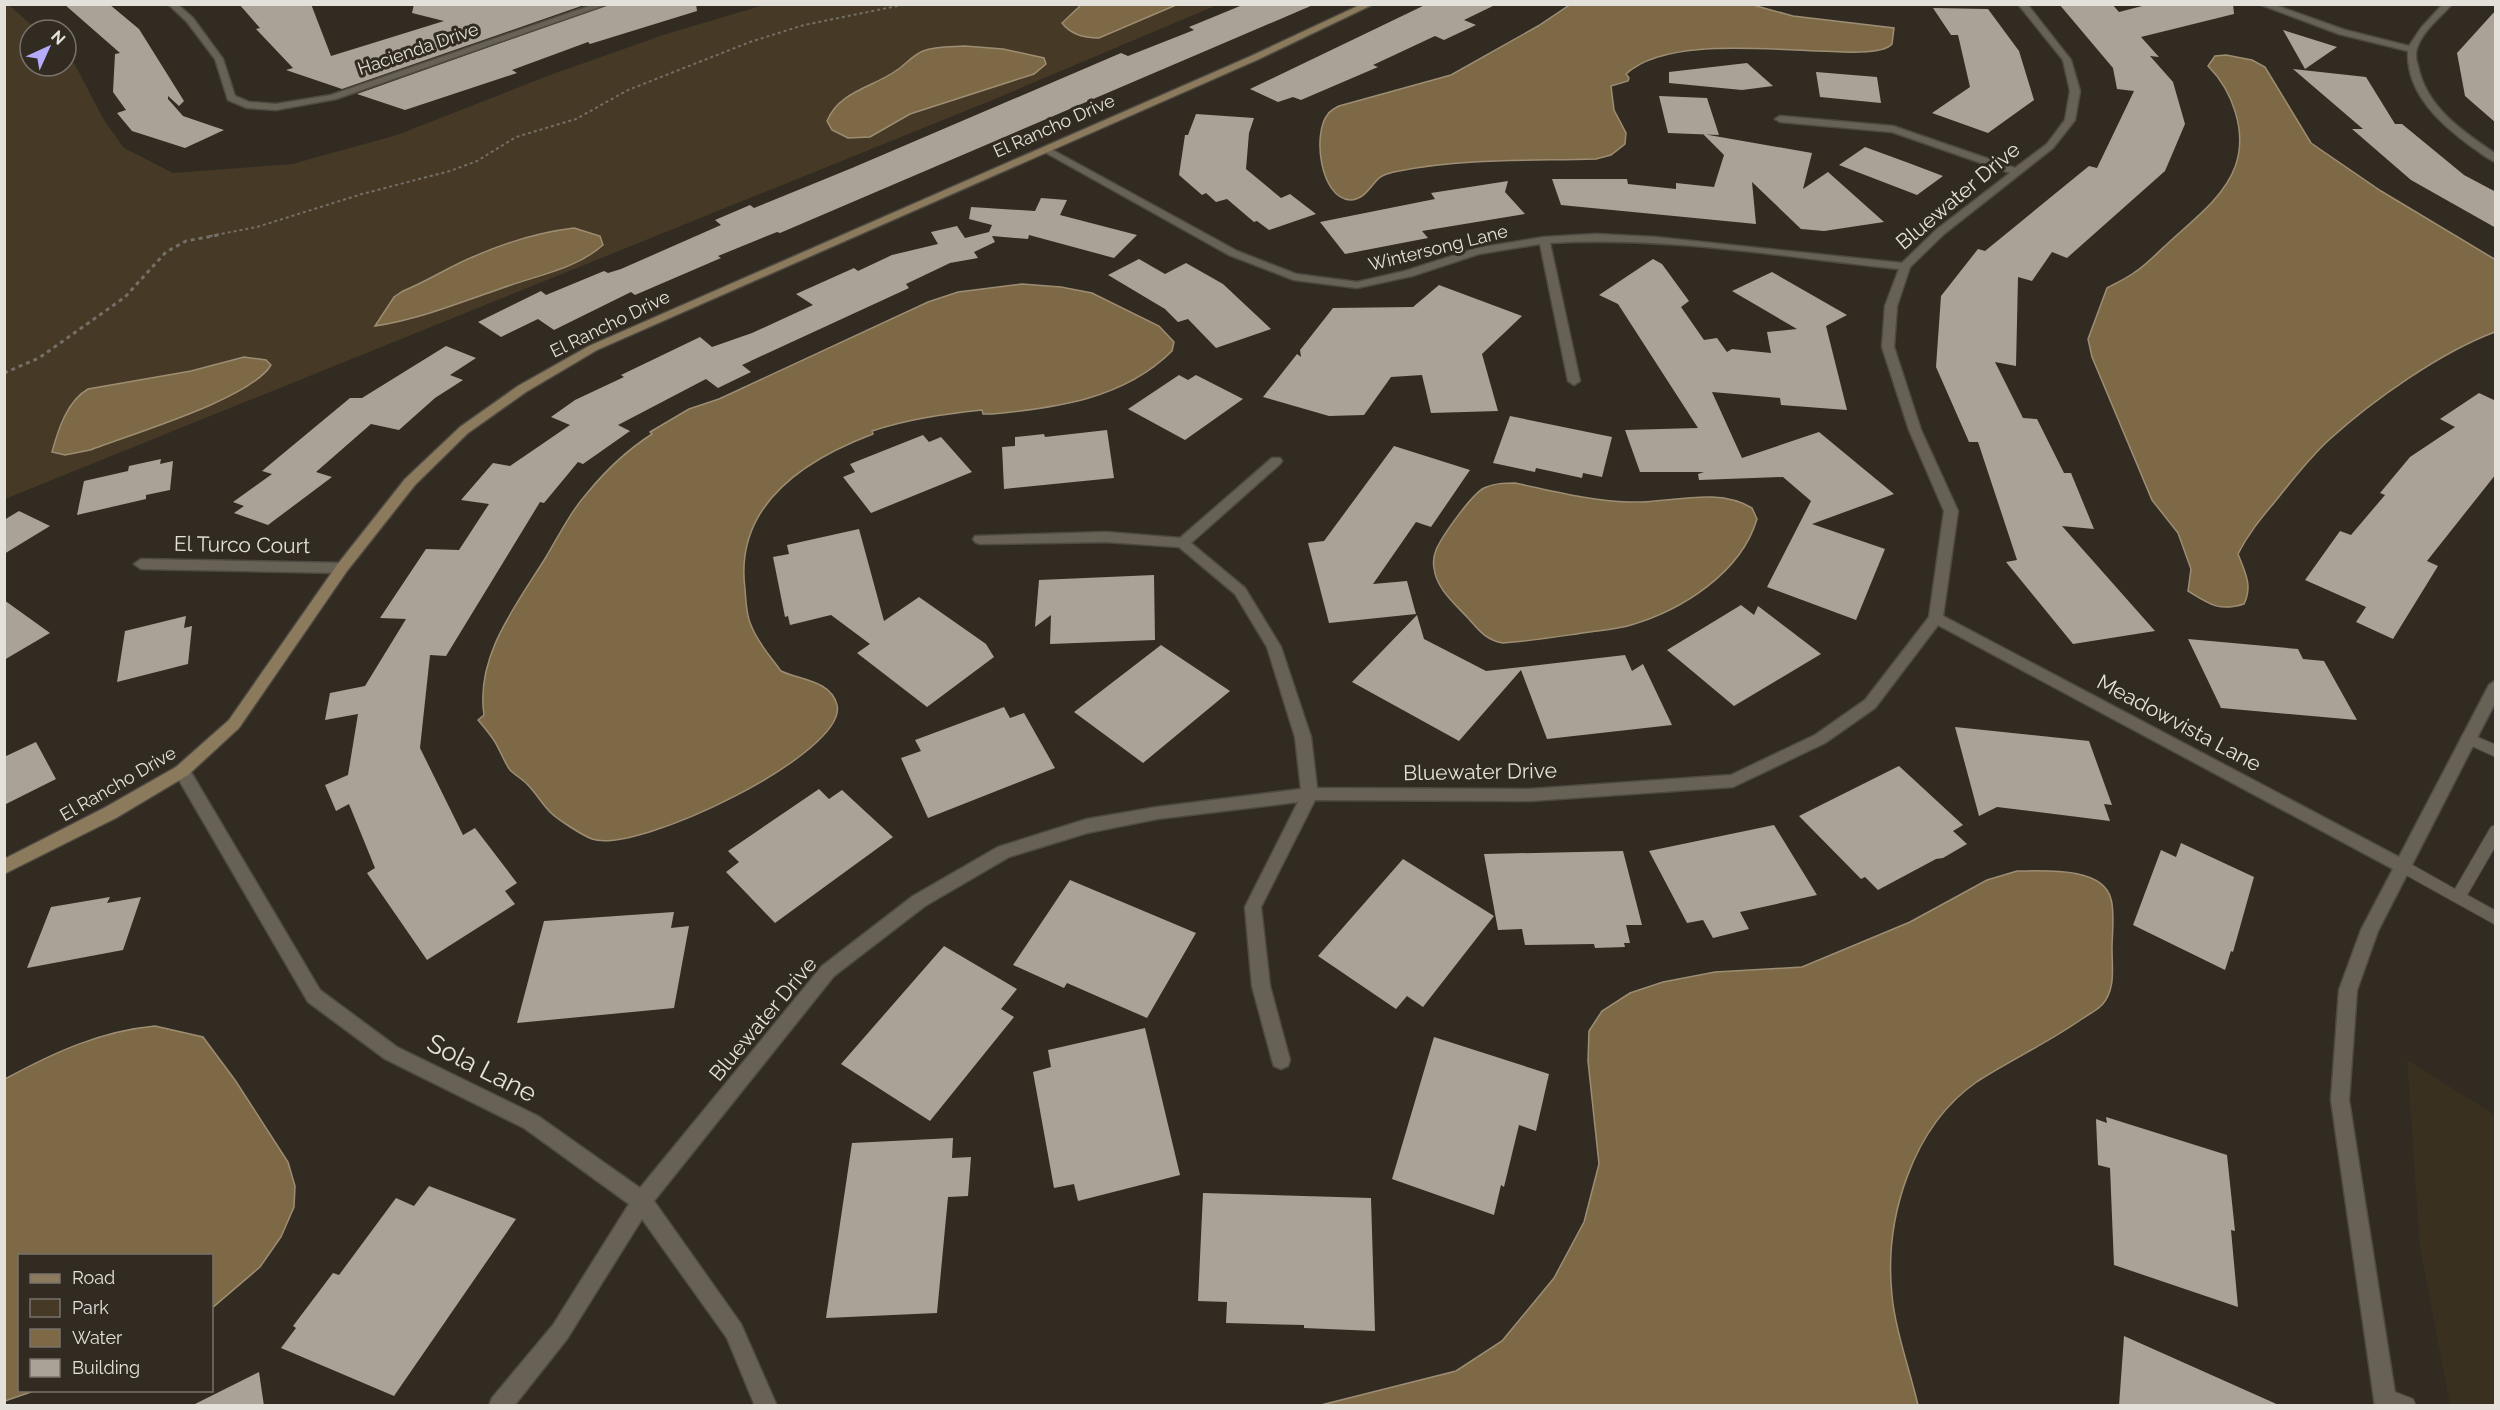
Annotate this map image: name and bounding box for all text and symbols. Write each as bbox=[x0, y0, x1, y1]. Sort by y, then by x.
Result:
north arrow bbox=[18, 18, 78, 78]
street label: Hacienda Drive bbox=[355, 18, 481, 79]
text: N bbox=[47, 27, 69, 49]
street label: El Rancho Drive bbox=[990, 89, 1118, 162]
street label: Bluewater Drive bbox=[1891, 137, 2025, 255]
street label: Wintersong Lane bbox=[1366, 220, 1510, 275]
street label: El Rancho Drive bbox=[547, 285, 673, 362]
street label: El Turco Court bbox=[174, 531, 310, 558]
street label: Meadowvista Lane bbox=[2093, 669, 2266, 776]
street label: El Rancho Drive bbox=[56, 742, 180, 825]
street label: Bluewater Drive bbox=[1403, 758, 1557, 785]
street label: Bluewater Drive bbox=[704, 952, 822, 1086]
street label: Sola Lane bbox=[422, 1028, 542, 1108]
legend bbox=[18, 1254, 213, 1392]
text: Road bbox=[72, 1267, 115, 1288]
text: Park bbox=[72, 1297, 109, 1318]
text: Water bbox=[72, 1327, 123, 1348]
text: Building bbox=[72, 1357, 140, 1378]

